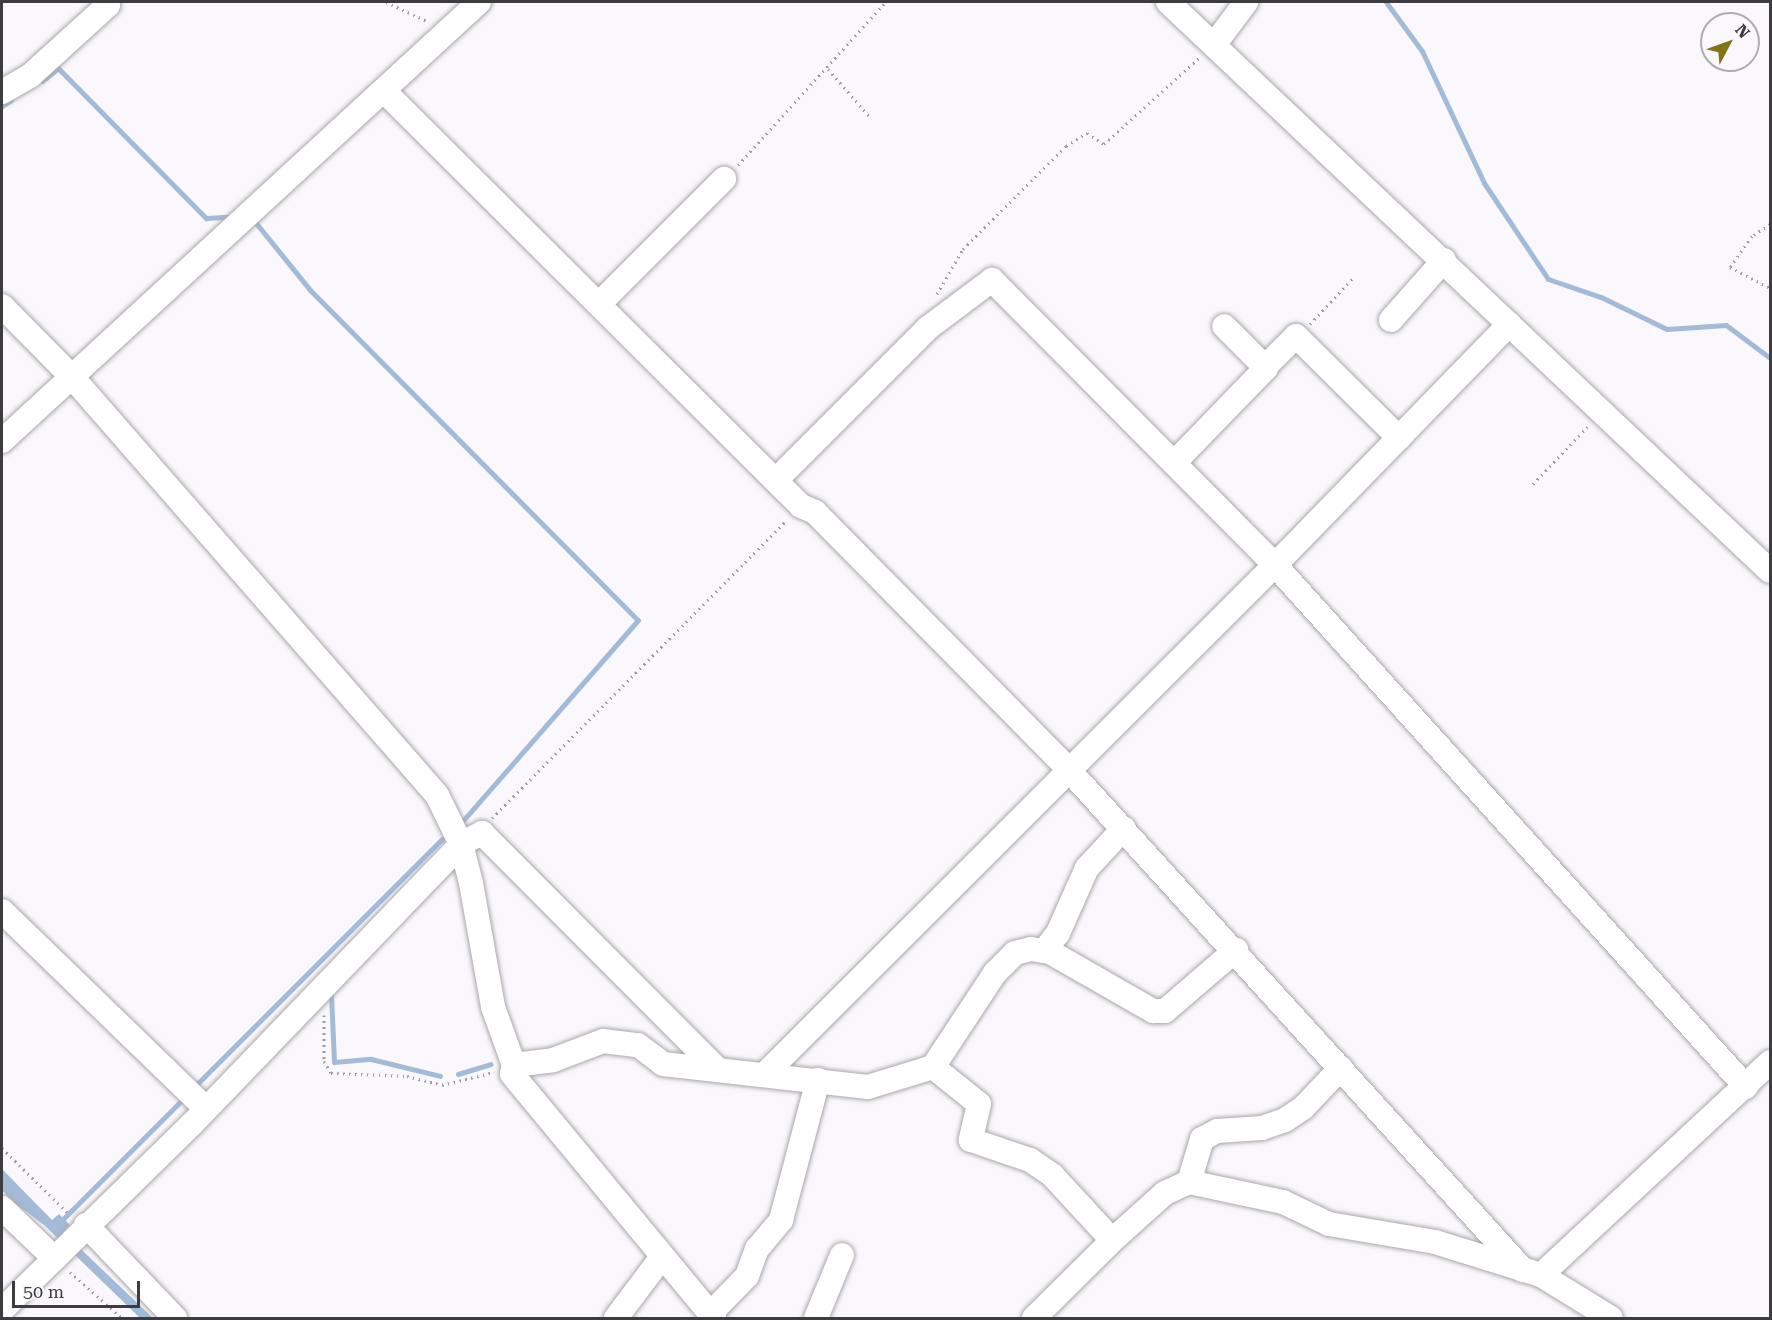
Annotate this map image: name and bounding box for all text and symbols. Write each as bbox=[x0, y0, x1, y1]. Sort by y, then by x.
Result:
north arrow bbox=[1700, 12, 1760, 72]
text: N bbox=[1731, 20, 1754, 42]
scale bar bbox=[15, 1269, 142, 1307]
text: 50 m bbox=[23, 1281, 64, 1302]

